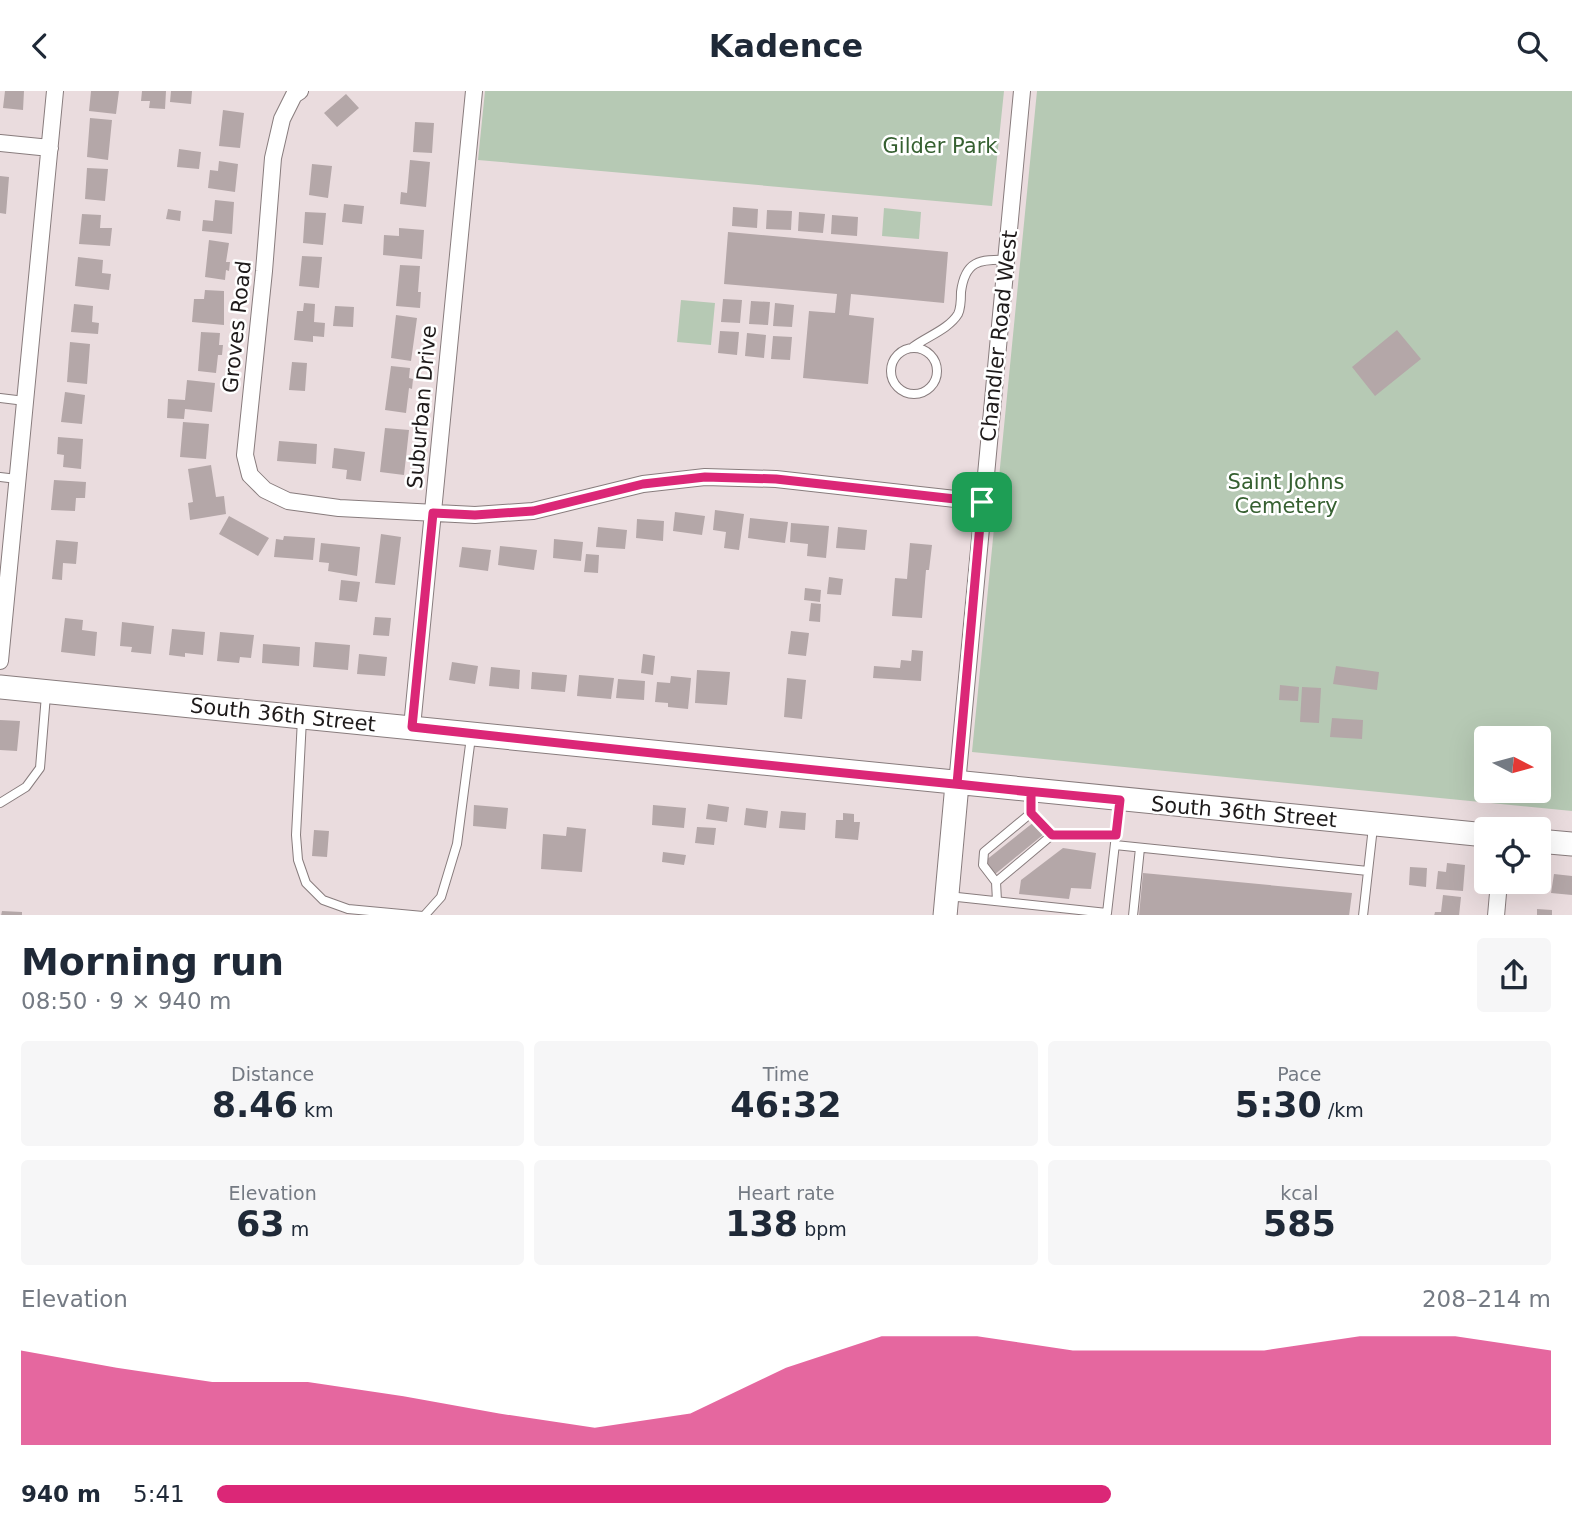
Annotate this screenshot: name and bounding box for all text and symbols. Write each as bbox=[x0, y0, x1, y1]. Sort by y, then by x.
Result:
icon: back bbox=[21, 27, 59, 65]
text: Kadence bbox=[709, 27, 863, 65]
icon: search bbox=[1513, 27, 1551, 65]
park label: Gilder Park bbox=[883, 134, 998, 158]
street label: Chandler Road West bbox=[976, 229, 1022, 443]
street label: Groves Road bbox=[218, 260, 256, 394]
street label: Suburban Drive bbox=[403, 324, 441, 490]
park label: Saint Johns Cemetery bbox=[1228, 470, 1344, 518]
pin bbox=[952, 472, 1012, 532]
icon: arrive bbox=[963, 483, 1001, 521]
street label: South 36th Street bbox=[189, 693, 377, 737]
north arrow bbox=[1474, 726, 1550, 803]
map controls bbox=[1474, 726, 1551, 894]
street label: South 36th Street bbox=[1150, 792, 1338, 832]
button: locate bbox=[1474, 817, 1551, 894]
button: share bbox=[1477, 938, 1551, 1012]
text: Morning run bbox=[21, 940, 284, 984]
text: 08:50 · 9 × 940 m bbox=[21, 988, 231, 1014]
text: Distance bbox=[231, 1063, 314, 1085]
text: Time bbox=[763, 1063, 809, 1085]
text: Pace bbox=[1277, 1063, 1322, 1085]
text: 8.46 bbox=[212, 1085, 298, 1125]
text: 46:32 bbox=[730, 1085, 842, 1125]
text: 5:30 bbox=[1235, 1085, 1322, 1125]
text: km bbox=[298, 1099, 334, 1121]
text: /km bbox=[1322, 1099, 1364, 1121]
text: Elevation bbox=[229, 1182, 317, 1204]
text: Heart rate bbox=[737, 1182, 835, 1204]
text: kcal bbox=[1280, 1182, 1319, 1204]
text: 63 bbox=[236, 1204, 285, 1244]
text: 138 bbox=[725, 1204, 798, 1244]
text: 585 bbox=[1263, 1204, 1336, 1244]
text: m bbox=[285, 1218, 309, 1240]
text: bpm bbox=[798, 1218, 847, 1240]
text: Elevation bbox=[21, 1286, 128, 1312]
text: 208–214 m bbox=[1422, 1286, 1551, 1312]
text: 940 m bbox=[21, 1481, 101, 1507]
text: 5:41 bbox=[133, 1481, 185, 1507]

